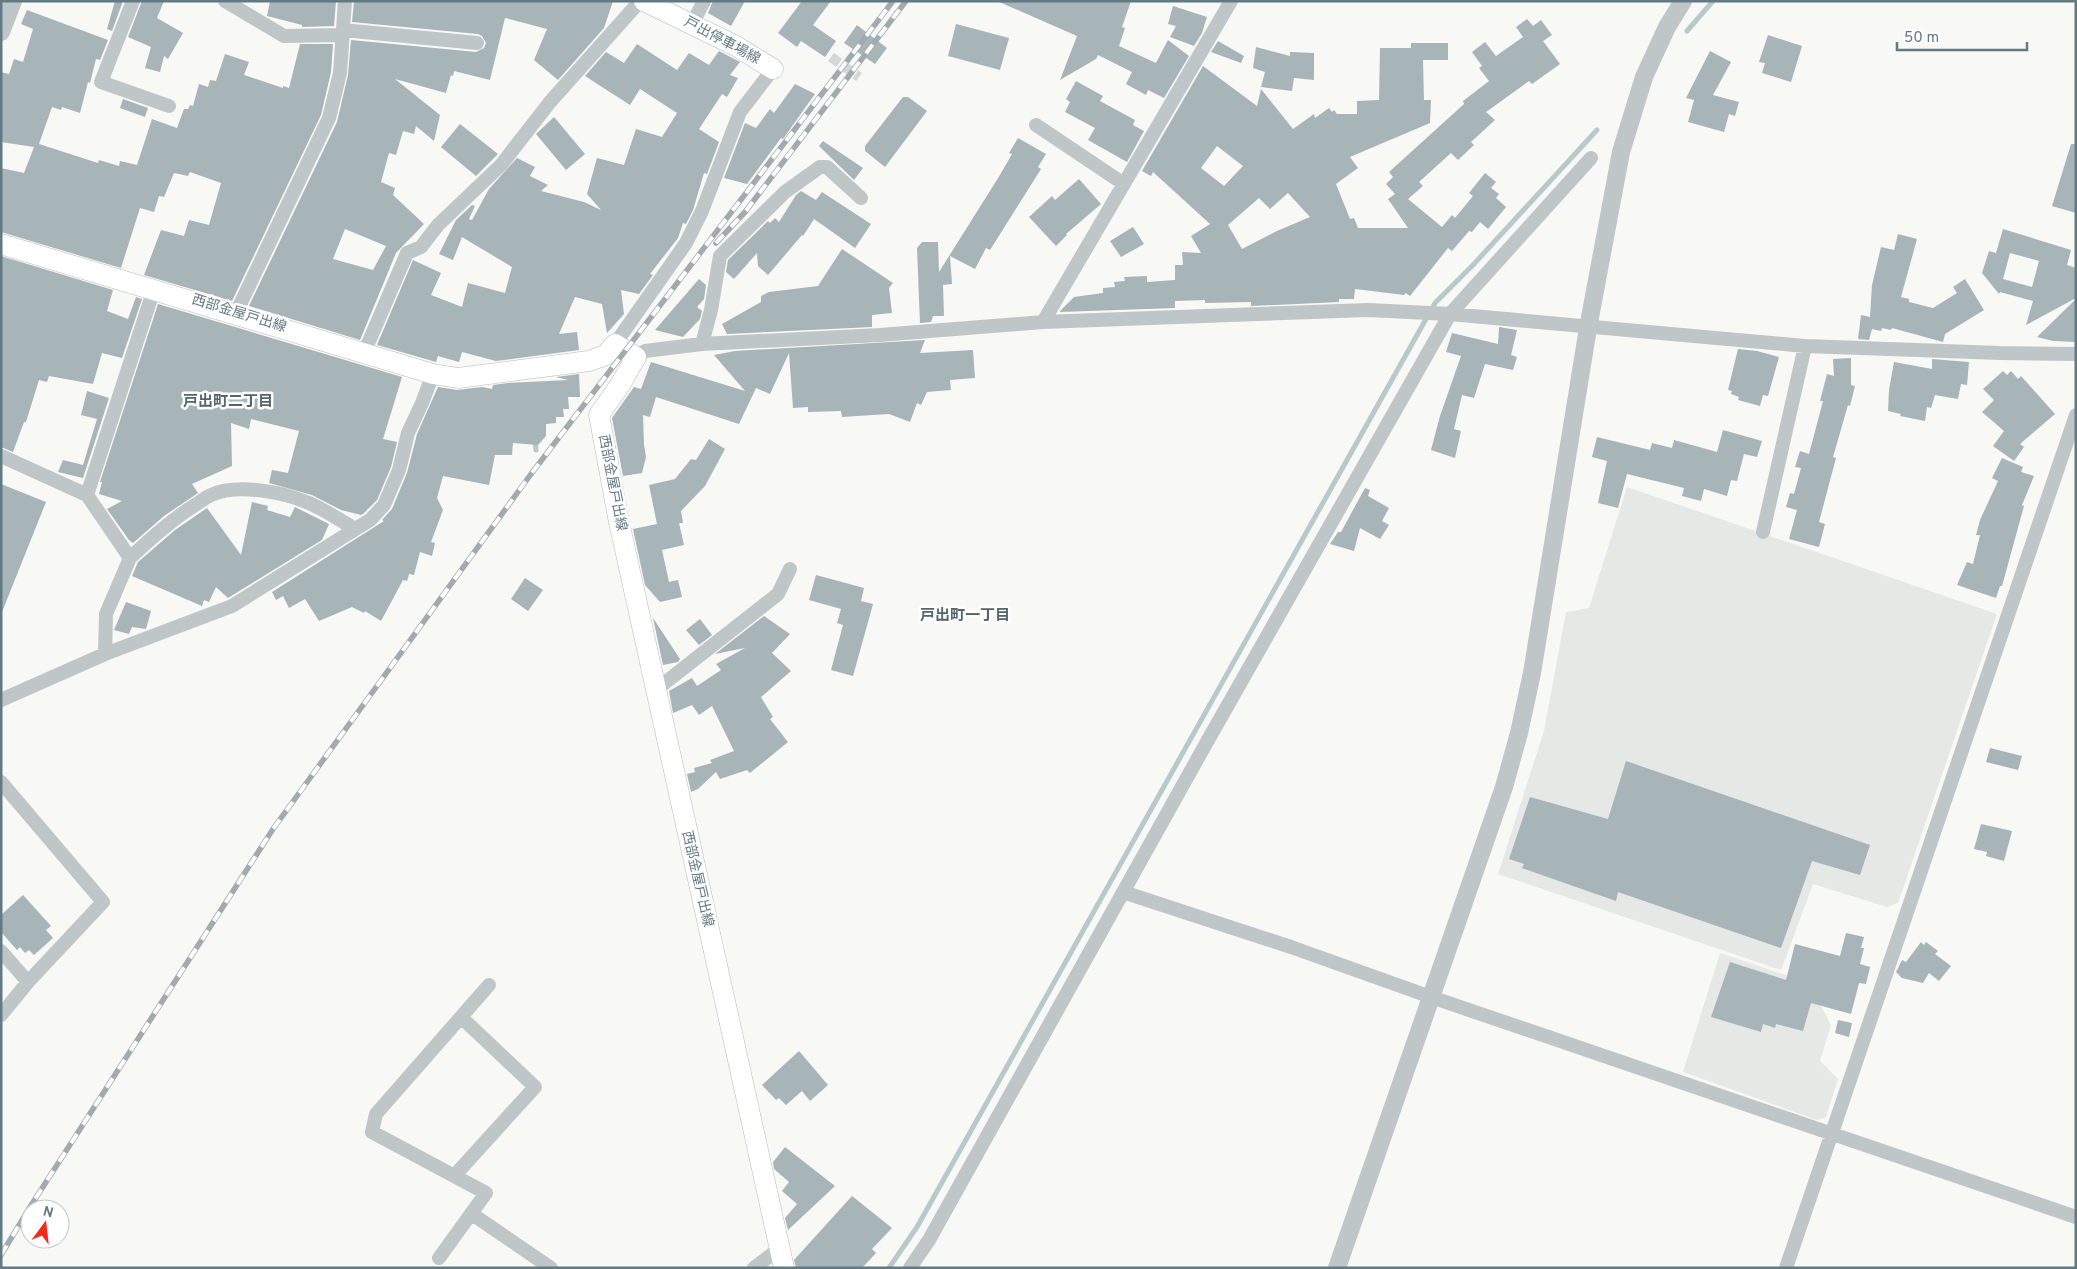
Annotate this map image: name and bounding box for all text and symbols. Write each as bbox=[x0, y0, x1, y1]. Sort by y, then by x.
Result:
street label: 戸出停車場線 bbox=[681, 14, 763, 68]
scale bar bbox=[1897, 20, 2027, 52]
text: 50 m bbox=[1904, 29, 1939, 48]
street label: 西部金屋戸出線 bbox=[190, 292, 288, 336]
district label: 戸出町二丁目 bbox=[183, 393, 273, 412]
street label: 西部金屋戸出線 bbox=[594, 433, 630, 533]
district label: 戸出町一丁目 bbox=[920, 607, 1010, 626]
street label: 西部金屋戸出線 bbox=[678, 829, 716, 929]
north arrow bbox=[20, 1199, 70, 1249]
text: N bbox=[41, 1203, 55, 1222]

